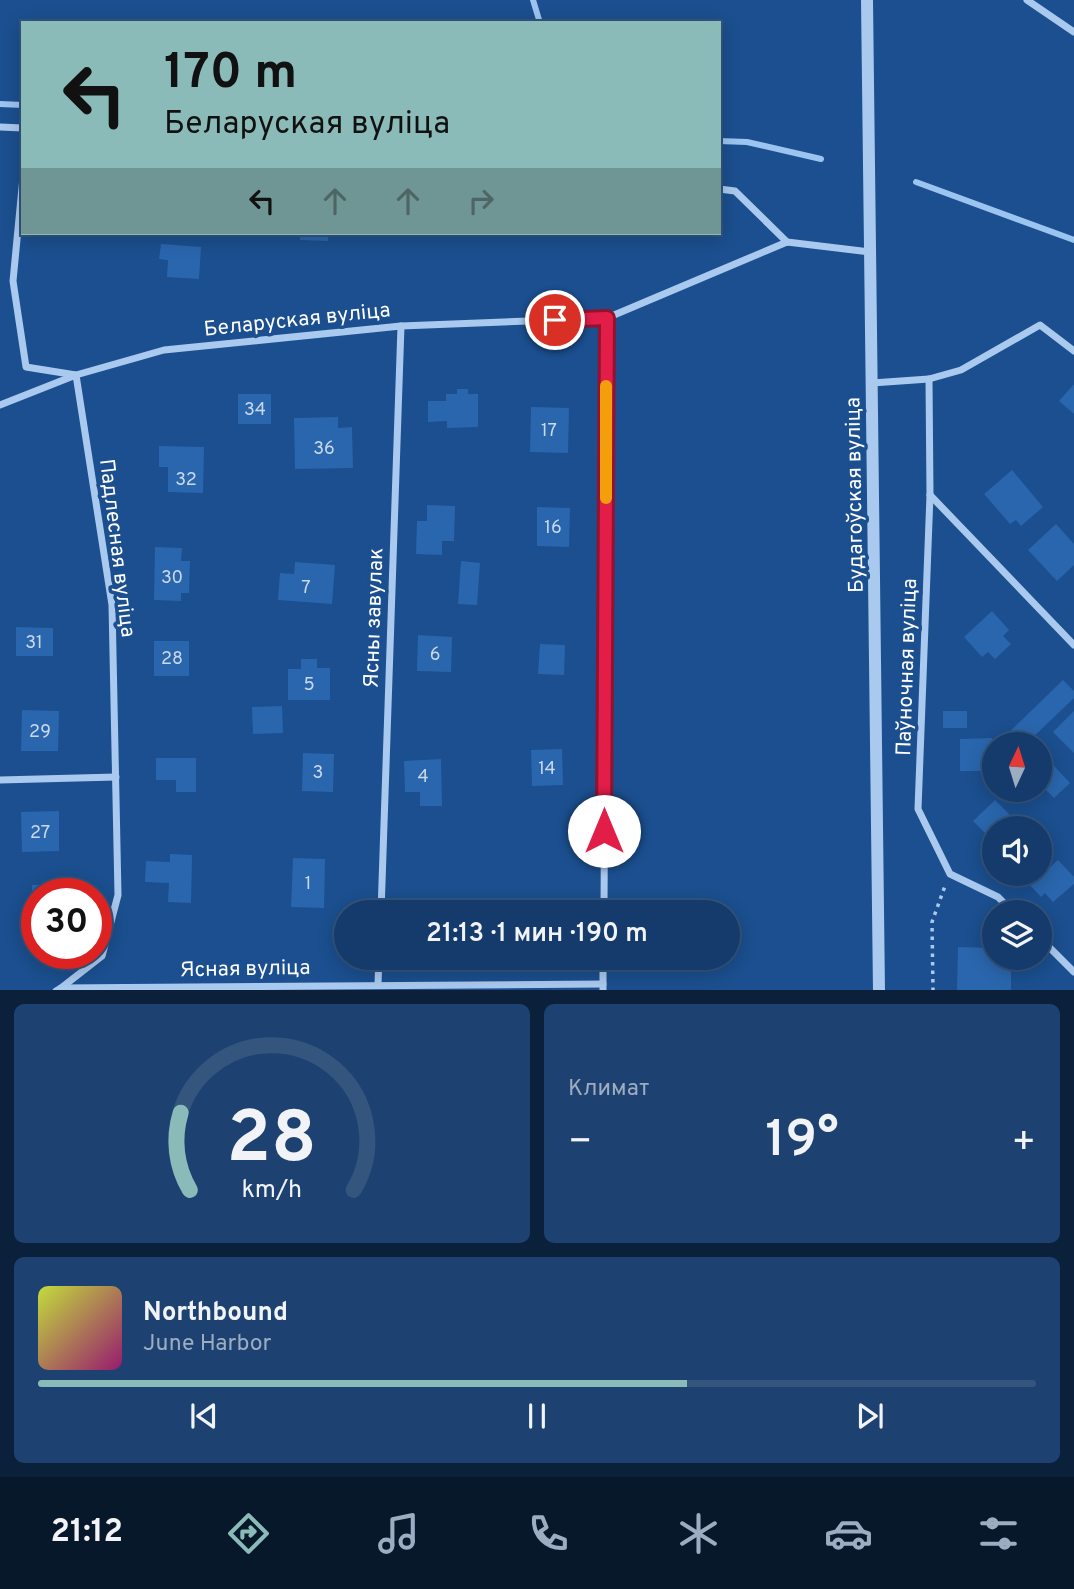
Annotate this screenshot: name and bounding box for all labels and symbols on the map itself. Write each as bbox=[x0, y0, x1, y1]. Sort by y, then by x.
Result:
pin bbox=[525, 290, 585, 350]
street label: Беларуская вуліца bbox=[202, 297, 392, 344]
street label: Будагоўская вуліца bbox=[840, 397, 871, 593]
house number: 34 bbox=[244, 399, 266, 422]
house number: 17 bbox=[541, 420, 557, 443]
house number: 36 bbox=[313, 438, 335, 461]
street label: Падлесная вуліца bbox=[92, 457, 141, 639]
house number: 32 bbox=[175, 469, 197, 492]
house number: 16 bbox=[544, 517, 562, 540]
street label: Ясны завулак bbox=[359, 547, 390, 689]
house number: 30 bbox=[161, 567, 183, 590]
house number: 7 bbox=[301, 577, 311, 600]
street label: Паўночная вуліца bbox=[891, 578, 924, 756]
house number: 31 bbox=[25, 632, 43, 655]
house number: 6 bbox=[430, 644, 440, 667]
house number: 28 bbox=[161, 648, 183, 671]
house number: 5 bbox=[303, 674, 315, 697]
house number: 29 bbox=[29, 721, 51, 744]
north arrow bbox=[982, 732, 1052, 802]
house number: 14 bbox=[538, 758, 556, 781]
house number: 3 bbox=[313, 762, 323, 785]
house number: 4 bbox=[417, 766, 429, 789]
position arrow bbox=[567, 794, 641, 868]
house number: 27 bbox=[30, 822, 50, 845]
house number: 1 bbox=[305, 873, 311, 896]
speed limit sign: 30 bbox=[21, 878, 112, 969]
street label: Ясная вуліца bbox=[179, 955, 311, 984]

